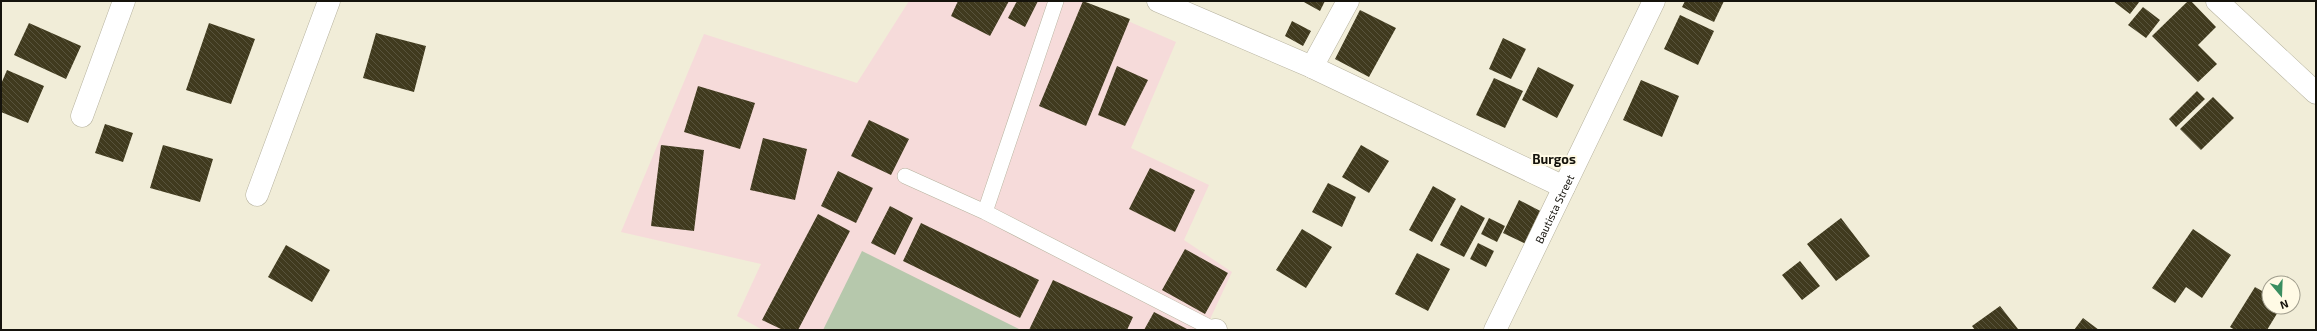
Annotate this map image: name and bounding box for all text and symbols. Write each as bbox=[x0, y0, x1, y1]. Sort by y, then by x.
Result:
district label: Burgos bbox=[1532, 151, 1576, 167]
street label: Bautista Street bbox=[1532, 172, 1576, 245]
north arrow bbox=[2261, 275, 2301, 315]
text: N bbox=[2278, 297, 2290, 312]

